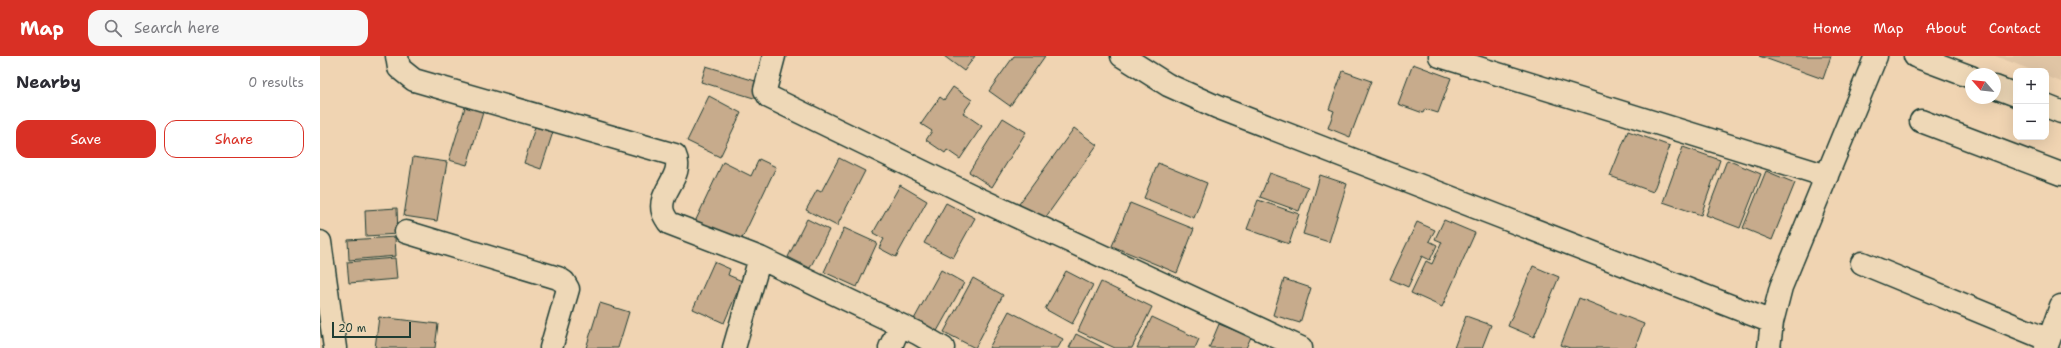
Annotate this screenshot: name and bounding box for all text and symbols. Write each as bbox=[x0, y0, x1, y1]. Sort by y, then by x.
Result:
search box bbox=[88, 10, 368, 46]
text: Map bbox=[20, 16, 64, 41]
icon: search bbox=[102, 17, 124, 39]
text: Search here bbox=[134, 18, 220, 38]
text: Home bbox=[1813, 19, 1852, 37]
text: Map bbox=[1874, 19, 1904, 37]
text: About bbox=[1926, 19, 1967, 37]
text: Contact bbox=[1989, 19, 2041, 37]
north arrow bbox=[1965, 68, 2001, 104]
map controls bbox=[2013, 68, 2049, 140]
button: + bbox=[2013, 68, 2049, 104]
text: Nearby bbox=[16, 71, 81, 93]
text: 0 results bbox=[248, 74, 304, 91]
button: − bbox=[2013, 104, 2049, 140]
button: Save bbox=[16, 120, 156, 158]
button: Share bbox=[164, 120, 304, 158]
scale bar bbox=[332, 320, 411, 339]
text: 20 m bbox=[338, 321, 366, 336]

